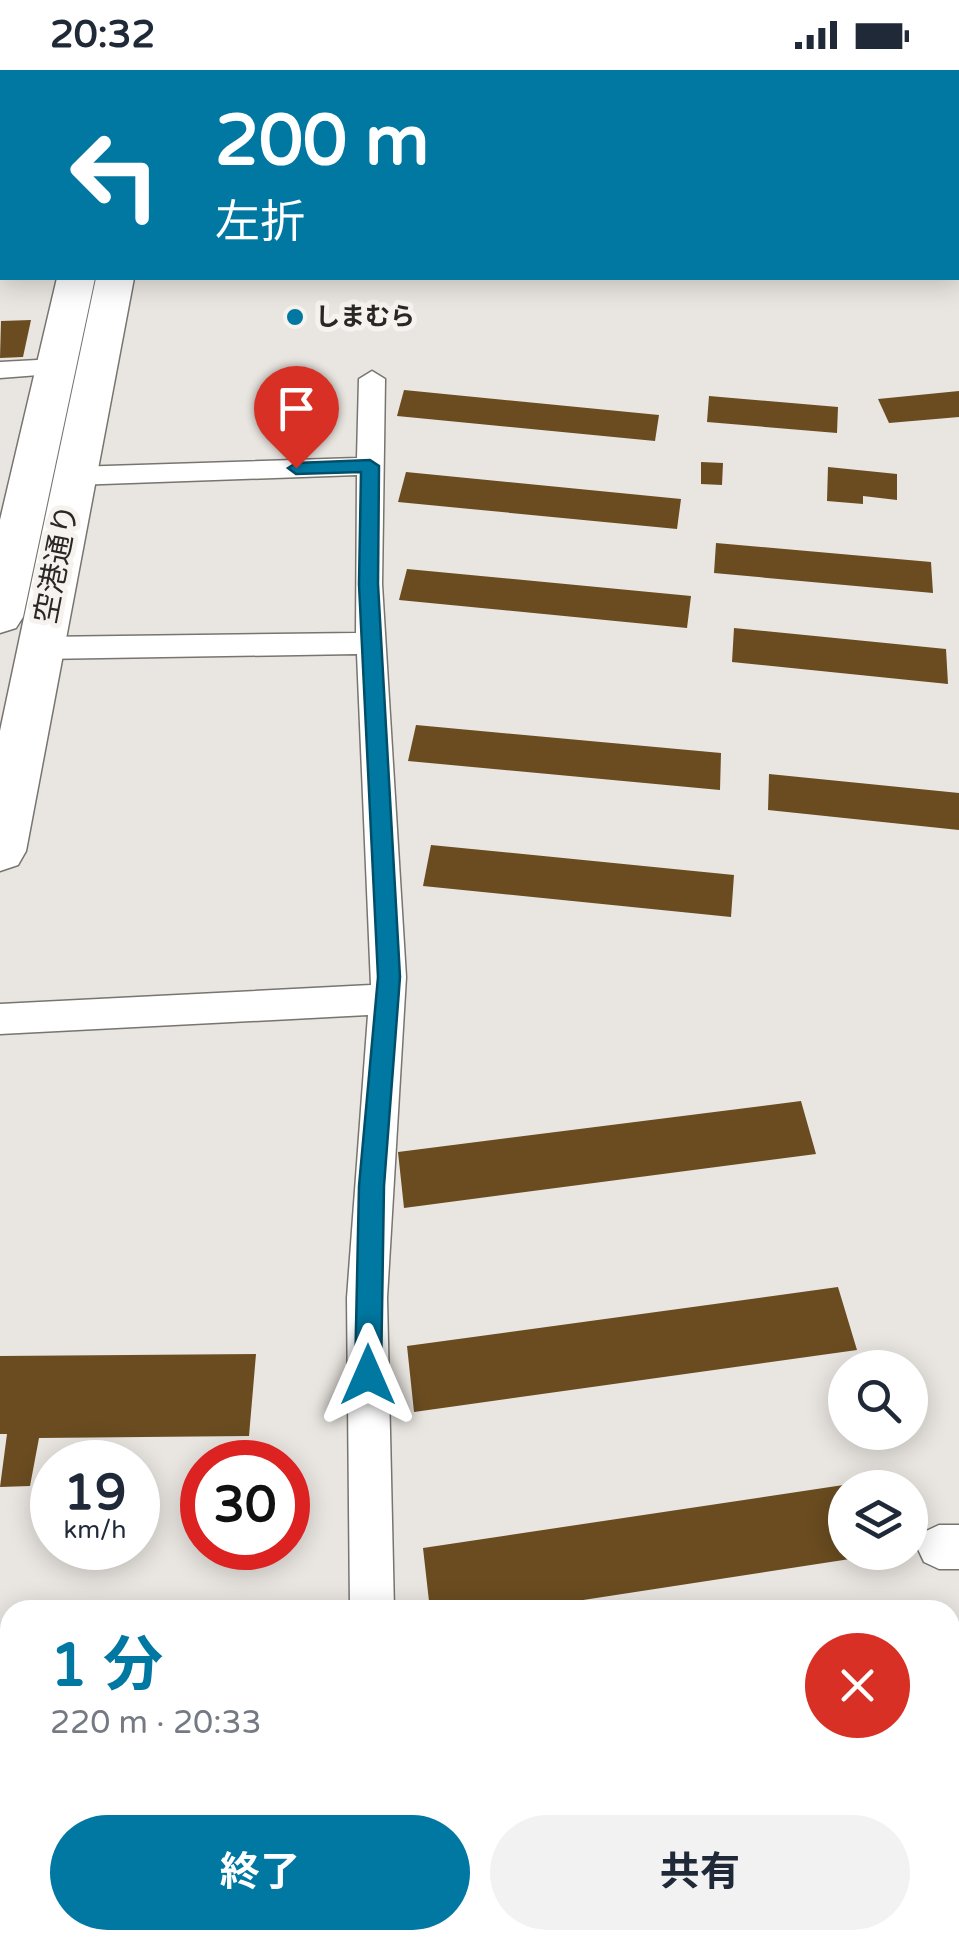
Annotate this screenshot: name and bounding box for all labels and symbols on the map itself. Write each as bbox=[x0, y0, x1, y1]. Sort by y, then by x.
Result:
place label: しまむら bbox=[315, 302, 415, 332]
marker: しまむら bbox=[284, 306, 306, 328]
pin bbox=[254, 366, 339, 469]
street label: 空港通り bbox=[27, 502, 87, 626]
position arrow bbox=[316, 1323, 420, 1427]
speed limit sign: 30 bbox=[180, 1440, 310, 1570]

